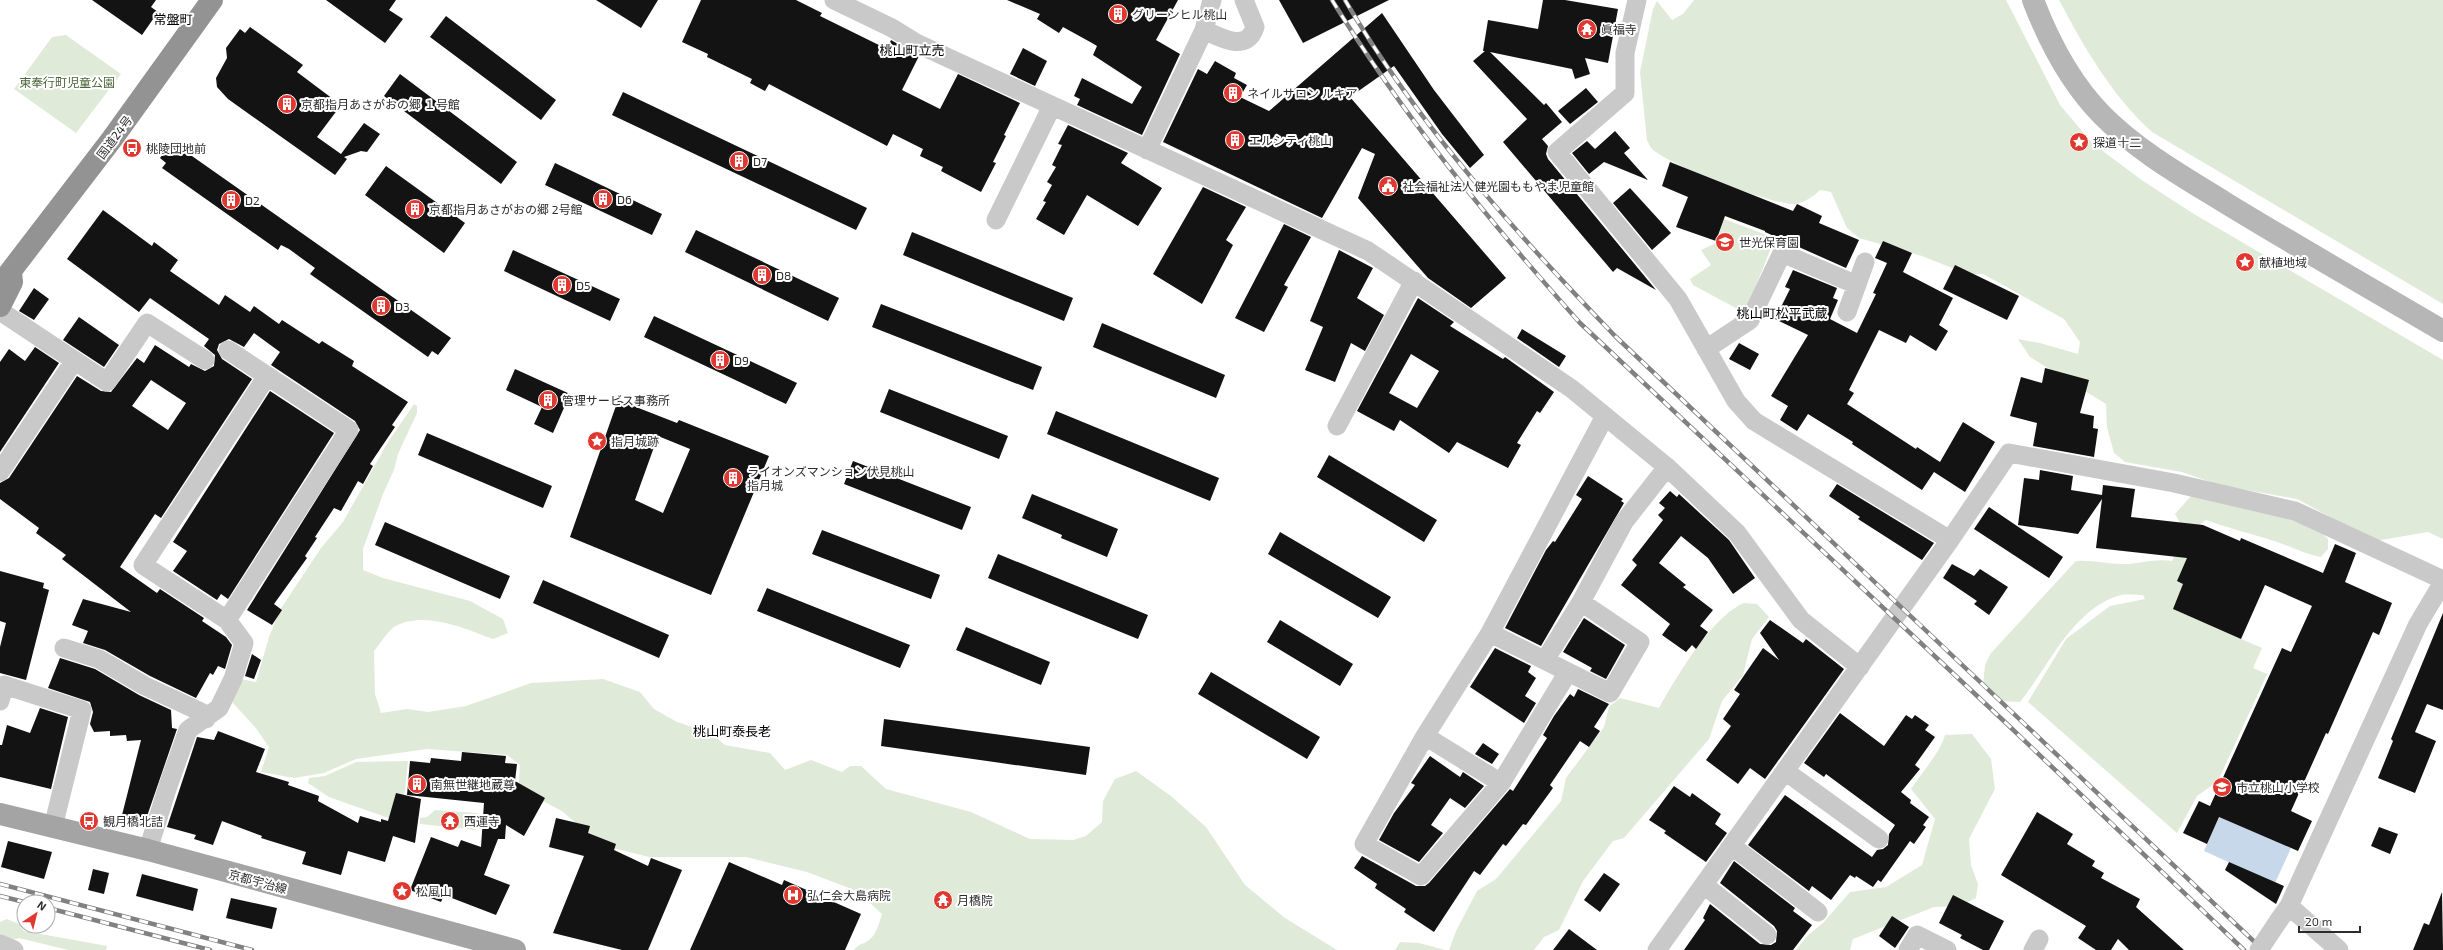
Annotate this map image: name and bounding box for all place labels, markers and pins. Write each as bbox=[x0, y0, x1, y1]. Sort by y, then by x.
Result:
building icon: グリーンヒル桃山 bbox=[1107, 3, 1129, 25]
place label: グリーンヒル桃山 bbox=[1132, 7, 1227, 21]
temple icon: 眞福寺 bbox=[1576, 18, 1598, 40]
place label: 眞福寺 bbox=[1601, 22, 1637, 36]
building icon: ネイルサロン ルキア bbox=[1222, 82, 1244, 104]
place label: ネイルサロン ルキア bbox=[1247, 86, 1358, 100]
building icon: 京都指月あさがおの郷 １号館 bbox=[276, 93, 298, 115]
place label: 京都指月あさがおの郷 １号館 bbox=[301, 97, 460, 111]
building icon: エルシティ桃山 bbox=[1224, 129, 1246, 151]
place icon: 探道十二 bbox=[2068, 131, 2090, 153]
place label: エルシティ桃山 bbox=[1249, 133, 1332, 147]
place label: 探道十二 bbox=[2093, 135, 2141, 149]
bus stop icon: 桃陵団地前 bbox=[121, 137, 143, 159]
place label: 桃陵団地前 bbox=[146, 141, 206, 155]
building icon: D7 bbox=[728, 150, 750, 172]
place label: D7 bbox=[753, 154, 767, 168]
public building icon: 社会福祉法人健光園ももやま児童館 bbox=[1377, 175, 1399, 197]
place label: 社会福祉法人健光園ももやま児童館 bbox=[1402, 179, 1594, 193]
building icon: D6 bbox=[592, 188, 614, 210]
building icon: D2 bbox=[220, 189, 242, 211]
place label: D6 bbox=[617, 192, 632, 206]
place label: D2 bbox=[245, 193, 260, 207]
building icon: 京都指月あさがおの郷 2号館 bbox=[404, 198, 426, 220]
place label: 京都指月あさがおの郷 2号館 bbox=[429, 202, 582, 216]
school or university icon: 世光保育園 bbox=[1714, 231, 1736, 253]
place label: 世光保育園 bbox=[1739, 235, 1799, 249]
place icon: 献植地域 bbox=[2234, 251, 2256, 273]
place label: 献植地域 bbox=[2259, 255, 2307, 269]
building icon: D8 bbox=[751, 264, 773, 286]
place label: D8 bbox=[776, 268, 791, 282]
building icon: D5 bbox=[551, 274, 573, 296]
place label: D5 bbox=[576, 278, 590, 292]
building icon: D3 bbox=[370, 295, 392, 317]
place label: D3 bbox=[395, 299, 410, 313]
building icon: D9 bbox=[709, 349, 731, 371]
place label: D9 bbox=[734, 353, 749, 367]
building icon: 管理サービス事務所 bbox=[537, 389, 559, 411]
place label: 管理サービス事務所 bbox=[562, 393, 670, 407]
place icon: 指月城跡 bbox=[586, 430, 608, 452]
place label: 指月城跡 bbox=[611, 434, 659, 448]
place label: ライオンズマンション伏見桃山 指月城 bbox=[747, 464, 915, 492]
building icon: ライオンズマンション伏見桃山 指月城 bbox=[722, 467, 744, 489]
building icon: 南無世継地蔵尊 bbox=[406, 773, 428, 795]
school or university icon: 市立桃山小学校 bbox=[2211, 776, 2233, 798]
place label: 南無世継地蔵尊 bbox=[431, 777, 515, 791]
place label: 市立桃山小学校 bbox=[2236, 780, 2320, 794]
bus stop icon: 観月橋北詰 bbox=[78, 810, 100, 832]
temple icon: 西運寺 bbox=[439, 810, 461, 832]
place label: 観月橋北詰 bbox=[103, 814, 163, 828]
place label: 西運寺 bbox=[464, 814, 500, 828]
place icon: 松風山 bbox=[391, 880, 413, 902]
place label: 松風山 bbox=[416, 884, 452, 898]
hospital icon: 弘仁会大島病院 bbox=[782, 884, 804, 906]
place label: 弘仁会大島病院 bbox=[807, 888, 891, 902]
temple icon: 月橋院 bbox=[932, 889, 954, 911]
place label: 月橋院 bbox=[957, 893, 993, 907]

